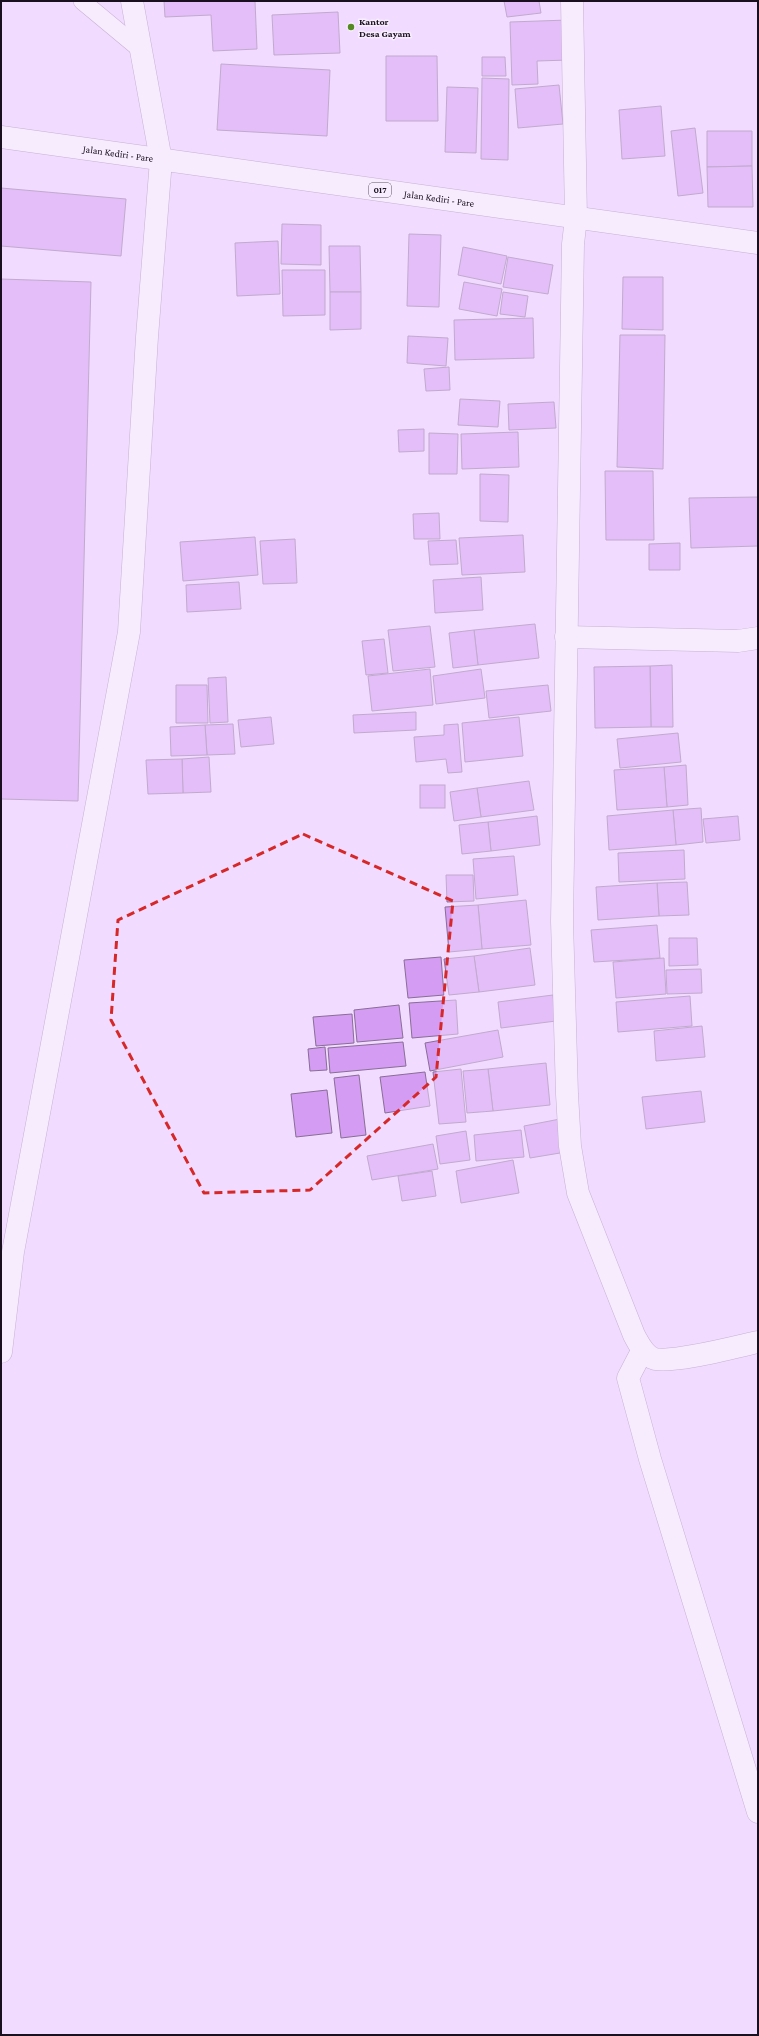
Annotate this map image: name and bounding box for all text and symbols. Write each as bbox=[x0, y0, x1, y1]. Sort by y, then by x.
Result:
place label: Kantor Desa Gayam bbox=[359, 16, 411, 39]
marker: Kantor Desa Gayam bbox=[346, 22, 356, 32]
street label: Jalan Kediri - Pare bbox=[81, 143, 154, 164]
road number: 017 bbox=[369, 183, 391, 197]
street label: Jalan Kediri - Pare bbox=[402, 188, 475, 209]

